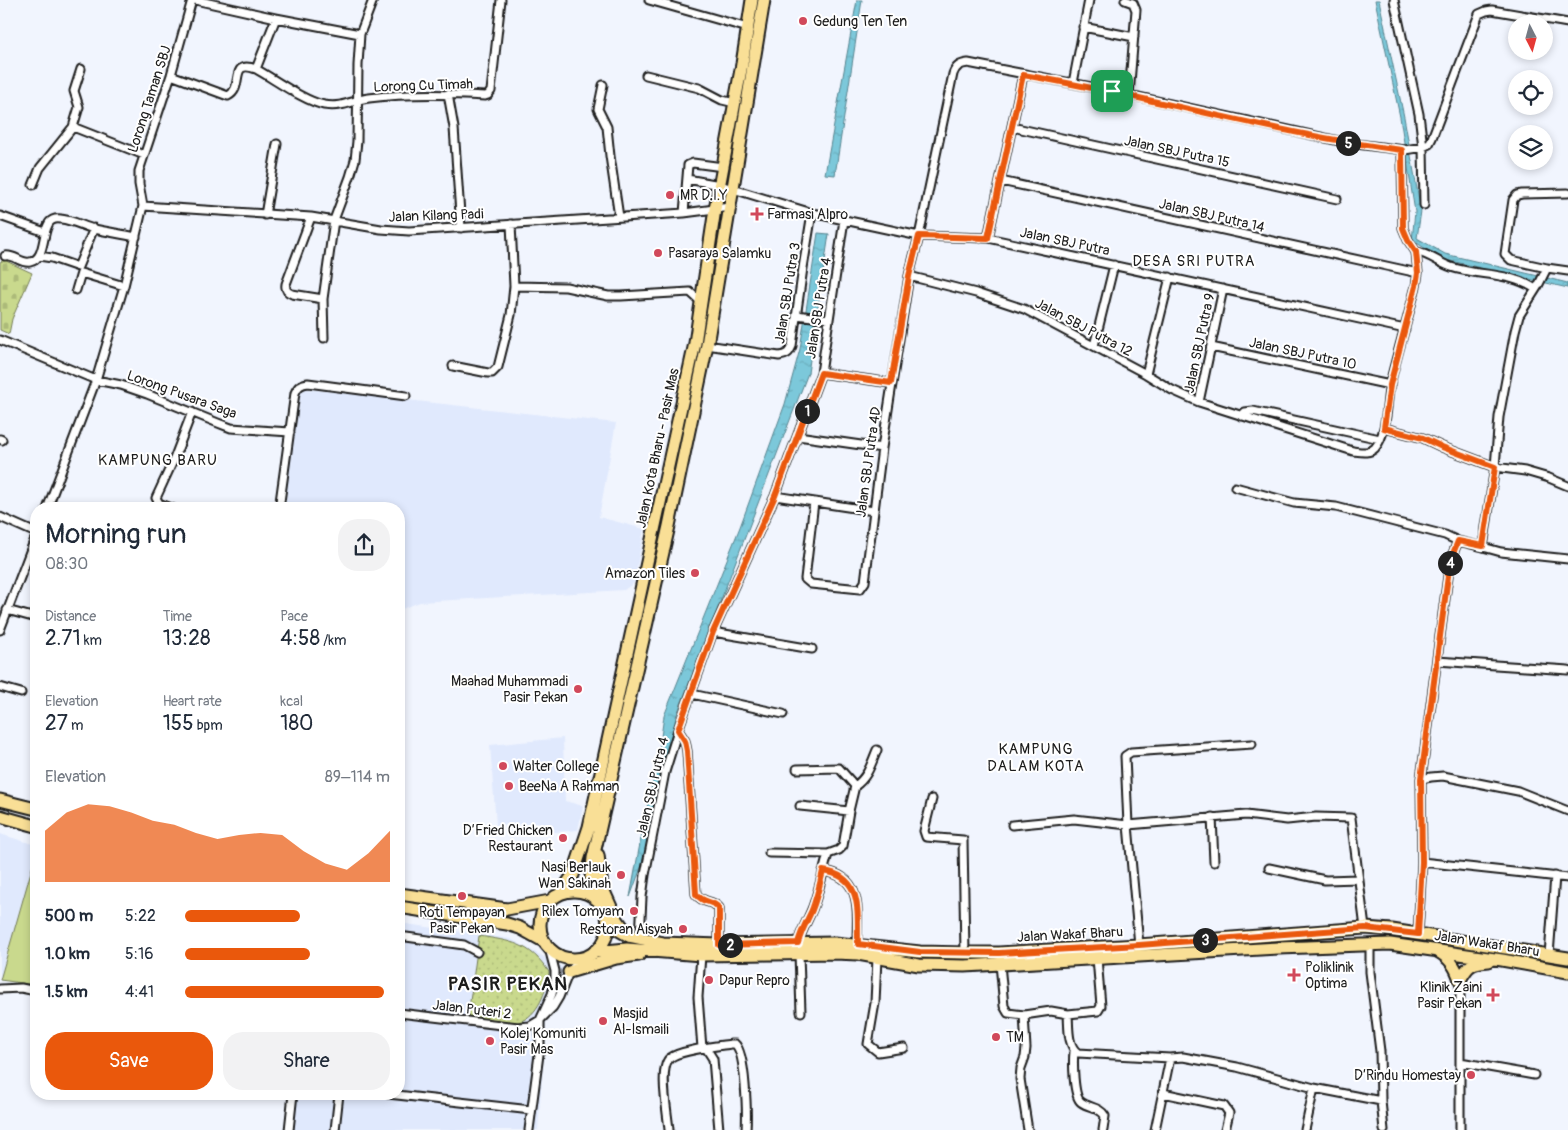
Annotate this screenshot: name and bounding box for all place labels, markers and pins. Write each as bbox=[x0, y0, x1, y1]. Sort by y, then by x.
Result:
place label: Gedung Ten Ten bbox=[813, 13, 907, 30]
marker: Gedung Ten Ten bbox=[797, 15, 809, 27]
pin bbox=[1091, 70, 1133, 112]
pin: 5 bbox=[1336, 130, 1360, 156]
place label: MR D.I.Y bbox=[680, 187, 727, 204]
marker: MR D.I.Y bbox=[664, 189, 676, 201]
place label: Farmasi Alpro bbox=[767, 206, 849, 223]
marker: Farmasi Alpro bbox=[751, 208, 763, 220]
place label: Pasaraya Salamku bbox=[668, 245, 771, 262]
marker: Pasaraya Salamku bbox=[652, 247, 664, 259]
pin: 1 bbox=[794, 398, 820, 424]
pin: 4 bbox=[1438, 550, 1462, 576]
place label: Amazon Tiles bbox=[605, 565, 686, 582]
marker: Amazon Tiles bbox=[689, 567, 701, 579]
place label: Maahad Muhammadi Pasir Pekan bbox=[451, 673, 569, 706]
marker: Maahad Muhammadi Pasir Pekan bbox=[572, 683, 584, 695]
place label: Walter College bbox=[513, 758, 599, 775]
marker: Walter College bbox=[497, 760, 509, 772]
place label: BeeNa A Rahman bbox=[519, 778, 620, 795]
marker: BeeNa A Rahman bbox=[503, 780, 515, 792]
place label: D’Fried Chicken Restaurant bbox=[463, 822, 553, 855]
marker: D’Fried Chicken Restaurant bbox=[557, 832, 569, 844]
place label: Nasi Berlauk Wan Sakinah bbox=[538, 859, 611, 892]
marker: Nasi Berlauk Wan Sakinah bbox=[615, 869, 627, 881]
marker: Roti Tempayan Pasir Pekan bbox=[456, 890, 468, 902]
place label: Rilex Tomyam bbox=[542, 903, 624, 920]
place label: Roti Tempayan Pasir Pekan bbox=[419, 904, 505, 937]
marker: Rilex Tomyam bbox=[628, 905, 640, 917]
place label: Restoran Aisyah bbox=[580, 921, 673, 938]
marker: Restoran Aisyah bbox=[677, 923, 689, 935]
pin: 3 bbox=[1192, 928, 1218, 952]
pin: 2 bbox=[718, 932, 742, 958]
place label: Poliklinik Optima bbox=[1305, 959, 1354, 992]
marker: Poliklinik Optima bbox=[1287, 968, 1301, 982]
place label: Dapur Repro bbox=[719, 972, 790, 989]
marker: Dapur Repro bbox=[703, 974, 715, 986]
place label: Klinik Zaini Pasir Pekan bbox=[1417, 979, 1483, 1012]
marker: Klinik Zaini Pasir Pekan bbox=[1486, 988, 1500, 1002]
place label: Masjid Al-Ismaili bbox=[613, 1005, 669, 1038]
marker: Masjid Al-Ismaili bbox=[597, 1015, 609, 1027]
place label: Kolej Komuniti Pasir Mas bbox=[500, 1025, 587, 1058]
place label: TM bbox=[1006, 1029, 1024, 1046]
marker: TM bbox=[990, 1031, 1002, 1043]
marker: Kolej Komuniti Pasir Mas bbox=[484, 1035, 496, 1047]
place label: D’Rindu Homestay bbox=[1354, 1067, 1461, 1084]
marker: D’Rindu Homestay bbox=[1465, 1069, 1477, 1081]

